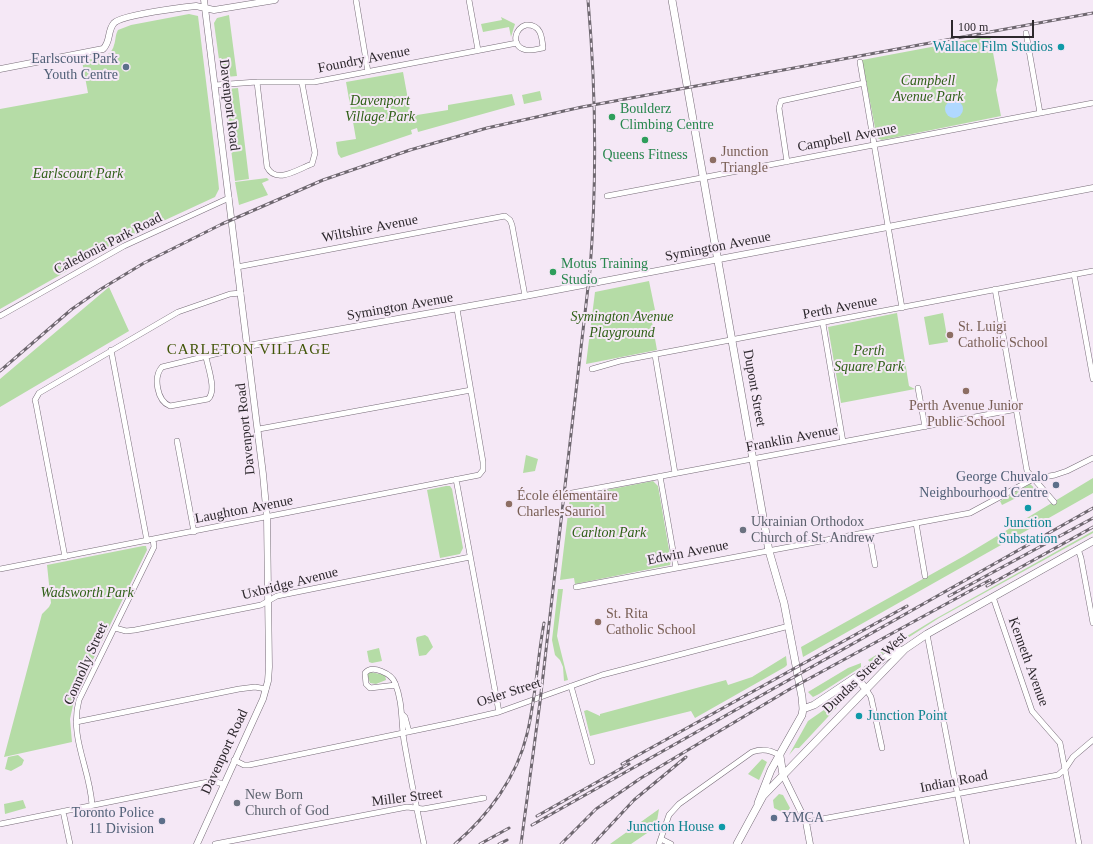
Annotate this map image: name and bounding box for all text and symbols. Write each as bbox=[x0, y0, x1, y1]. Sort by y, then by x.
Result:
scale bar bbox=[953, 12, 1036, 38]
text: 100 m bbox=[958, 20, 988, 34]
place label: Wallace Film Studios bbox=[933, 39, 1053, 55]
marker: Wallace Film Studios bbox=[1056, 42, 1066, 52]
street label: Foundry Avenue bbox=[317, 43, 411, 77]
place label: Earlscourt Park Youth Centre bbox=[31, 51, 118, 84]
street label: Davenport Road bbox=[215, 58, 243, 152]
marker: Earlscourt Park Youth Centre bbox=[121, 62, 131, 72]
park label: Campbell Avenue Park bbox=[892, 73, 964, 106]
park label: Davenport Village Park bbox=[345, 93, 415, 126]
place label: Boulderz Climbing Centre bbox=[620, 101, 714, 134]
marker: Boulderz Climbing Centre bbox=[607, 112, 617, 122]
street label: Campbell Avenue bbox=[796, 120, 898, 156]
marker: Queens Fitness bbox=[640, 135, 650, 145]
place label: Junction Triangle bbox=[721, 144, 768, 176]
place label: Queens Fitness bbox=[602, 147, 688, 163]
marker: Junction Triangle bbox=[708, 155, 718, 165]
park label: Earlscourt Park bbox=[33, 166, 123, 182]
street label: Caledonia Park Road bbox=[51, 210, 165, 278]
street label: Wiltshire Avenue bbox=[321, 211, 419, 247]
street label: Symington Avenue bbox=[664, 229, 772, 265]
place label: Motus Training Studio bbox=[561, 256, 648, 288]
marker: Motus Training Studio bbox=[548, 267, 558, 277]
street label: Symington Avenue bbox=[346, 289, 454, 325]
street label: Perth Avenue bbox=[801, 293, 879, 323]
park label: Symington Avenue Playground bbox=[570, 309, 674, 342]
place label: St. Luigi Catholic School bbox=[958, 319, 1048, 352]
marker: St. Luigi Catholic School bbox=[945, 330, 955, 340]
district label: CARLETON VILLAGE bbox=[167, 341, 331, 359]
park label: Perth Square Park bbox=[834, 343, 904, 376]
street label: Dupont Street bbox=[739, 348, 769, 428]
street label: Davenport Road bbox=[233, 382, 259, 476]
marker: Perth Avenue Junior Public School bbox=[961, 386, 971, 396]
place label: Perth Avenue Junior Public School bbox=[909, 398, 1023, 430]
street label: Franklin Avenue bbox=[745, 422, 839, 456]
place label: George Chuvalo Neighbourhood Centre bbox=[919, 469, 1048, 502]
marker: George Chuvalo Neighbourhood Centre bbox=[1051, 480, 1061, 490]
place label: École élémentaire Charles-Sauriol bbox=[517, 488, 618, 520]
street label: Laughton Avenue bbox=[193, 492, 295, 528]
marker: École élémentaire Charles-Sauriol bbox=[504, 499, 514, 509]
marker: Junction Substation bbox=[1023, 503, 1033, 513]
place label: Ukrainian Orthodox Church of St. Andrew bbox=[751, 514, 875, 546]
place label: Junction Substation bbox=[998, 515, 1058, 548]
park label: Carlton Park bbox=[572, 525, 646, 541]
marker: Ukrainian Orthodox Church of St. Andrew bbox=[738, 525, 748, 535]
street label: Edwin Avenue bbox=[646, 537, 730, 569]
street label: Uxbridge Avenue bbox=[240, 564, 340, 604]
park label: Wadsworth Park bbox=[40, 585, 134, 601]
place label: St. Rita Catholic School bbox=[606, 606, 696, 638]
street label: Kenneth Avenue bbox=[1004, 615, 1052, 709]
marker: St. Rita Catholic School bbox=[593, 617, 603, 627]
street label: Connolly Street bbox=[60, 620, 112, 708]
street label: Dundas Street West bbox=[820, 629, 910, 717]
street label: Osler Street bbox=[475, 675, 543, 711]
street label: Davenport Road bbox=[198, 707, 252, 797]
place label: Junction Point bbox=[867, 708, 948, 724]
marker: Junction Point bbox=[854, 711, 864, 721]
street label: Indian Road bbox=[919, 767, 989, 797]
street label: Miller Street bbox=[371, 785, 443, 811]
place label: New Born Church of God bbox=[245, 787, 329, 820]
marker: New Born Church of God bbox=[232, 798, 242, 808]
place label: Toronto Police 11 Division bbox=[71, 805, 154, 838]
place label: YMCA bbox=[782, 810, 824, 826]
marker: YMCA bbox=[769, 813, 779, 823]
marker: Toronto Police 11 Division bbox=[157, 816, 167, 826]
place label: Junction House bbox=[627, 819, 714, 835]
marker: Junction House bbox=[717, 822, 727, 832]

